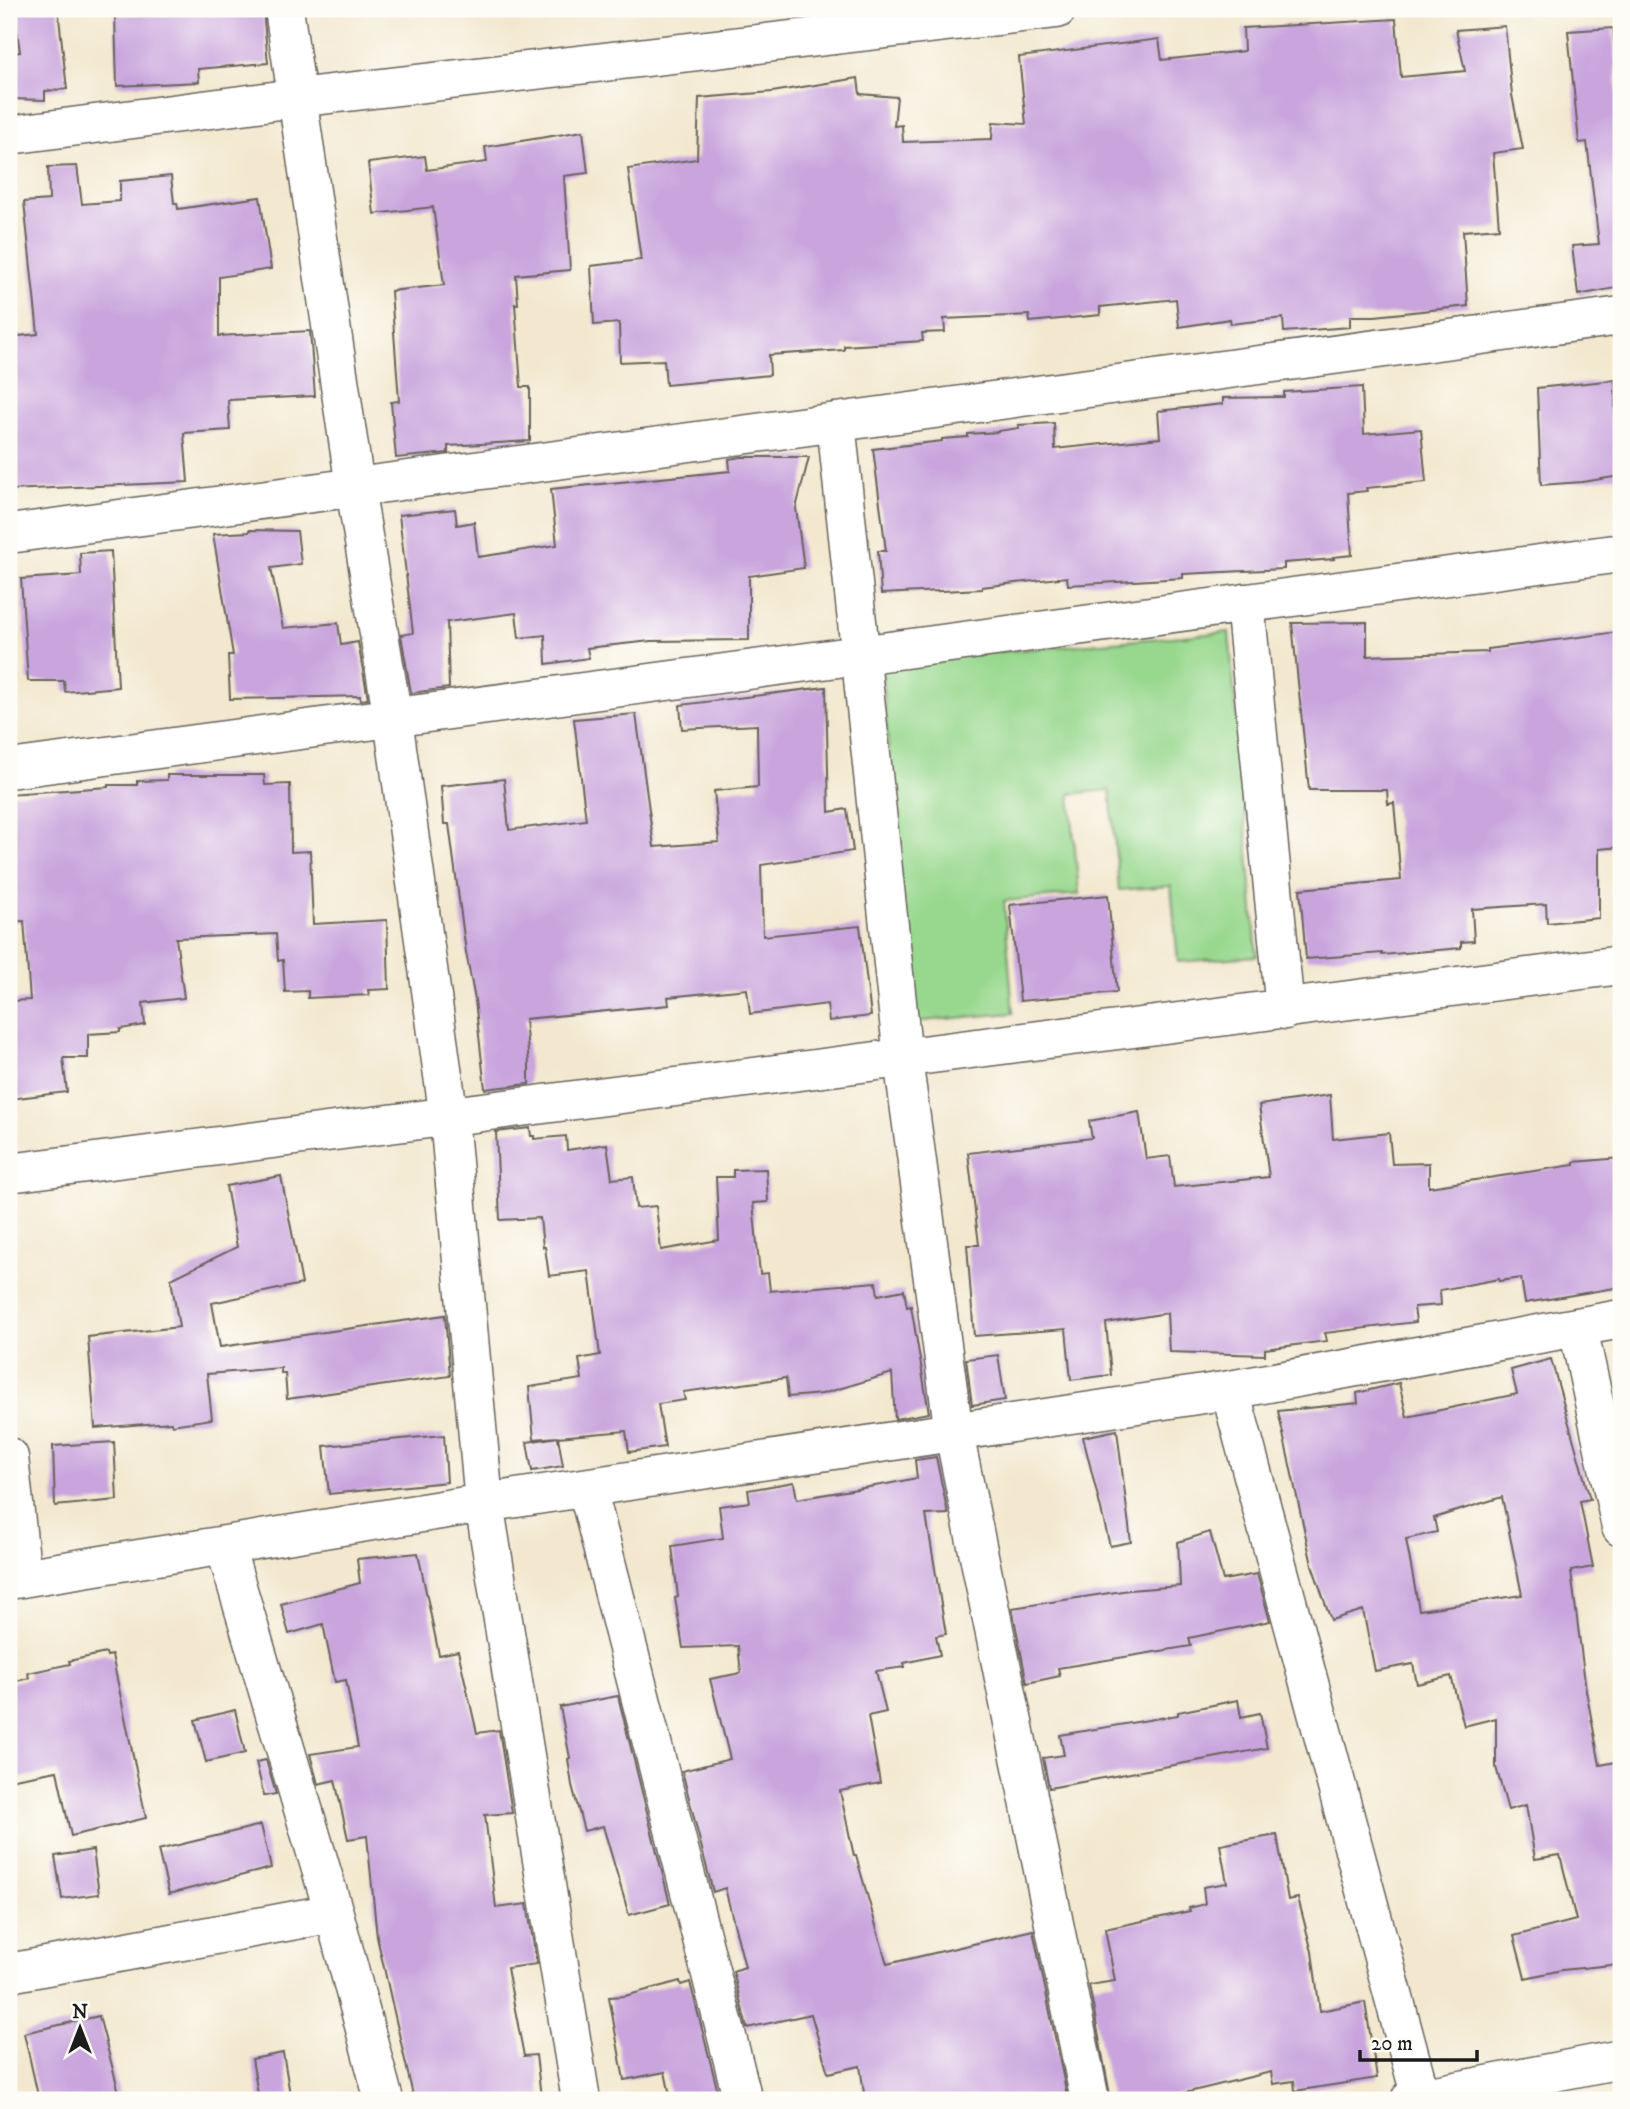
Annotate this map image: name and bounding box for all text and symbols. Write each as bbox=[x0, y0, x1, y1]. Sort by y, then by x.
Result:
north arrow bbox=[46, 1994, 116, 2064]
text: N bbox=[72, 2001, 88, 2024]
scale bar bbox=[1360, 2018, 1478, 2062]
text: 20 m bbox=[1371, 2031, 1413, 2057]

